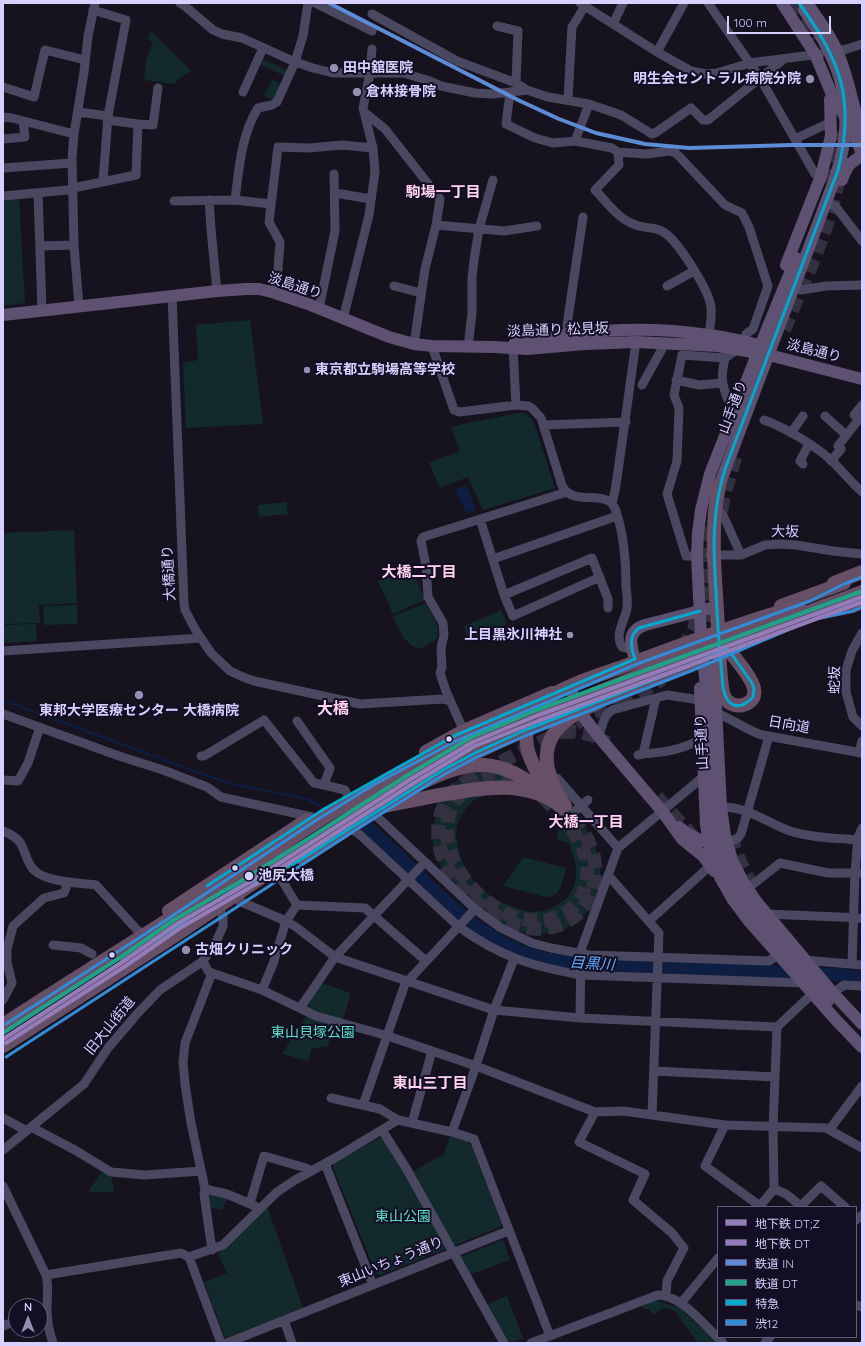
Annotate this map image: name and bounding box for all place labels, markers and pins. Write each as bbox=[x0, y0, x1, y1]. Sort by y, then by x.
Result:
place label: 田中舘医院 bbox=[343, 60, 413, 76]
marker: 田中舘医院 bbox=[328, 62, 340, 74]
place label: 明生会セントラル病院分院 bbox=[633, 71, 801, 87]
marker: 明生会セントラル病院分院 bbox=[804, 73, 816, 85]
place label: 倉林接骨院 bbox=[366, 84, 436, 100]
marker: 倉林接骨院 bbox=[351, 86, 363, 98]
place label: 東京都立駒場高等学校 bbox=[315, 362, 455, 378]
marker: 東京都立駒場高等学校 bbox=[302, 365, 312, 375]
place label: 上目黒氷川神社 bbox=[464, 627, 562, 643]
marker: 上目黒氷川神社 bbox=[565, 630, 575, 640]
marker: 東邦大学医療センター 大橋病院 bbox=[133, 689, 145, 701]
place label: 東邦大学医療センター 大橋病院 bbox=[39, 703, 239, 719]
unlabelled marker bbox=[444, 734, 454, 744]
unlabelled marker bbox=[230, 863, 240, 873]
place label: 池尻大橋 bbox=[258, 868, 314, 884]
marker: 池尻大橋 bbox=[243, 870, 255, 882]
place label: 古畑クリニック bbox=[195, 942, 293, 958]
marker: 古畑クリニック bbox=[180, 944, 192, 956]
unlabelled marker bbox=[107, 950, 117, 960]

